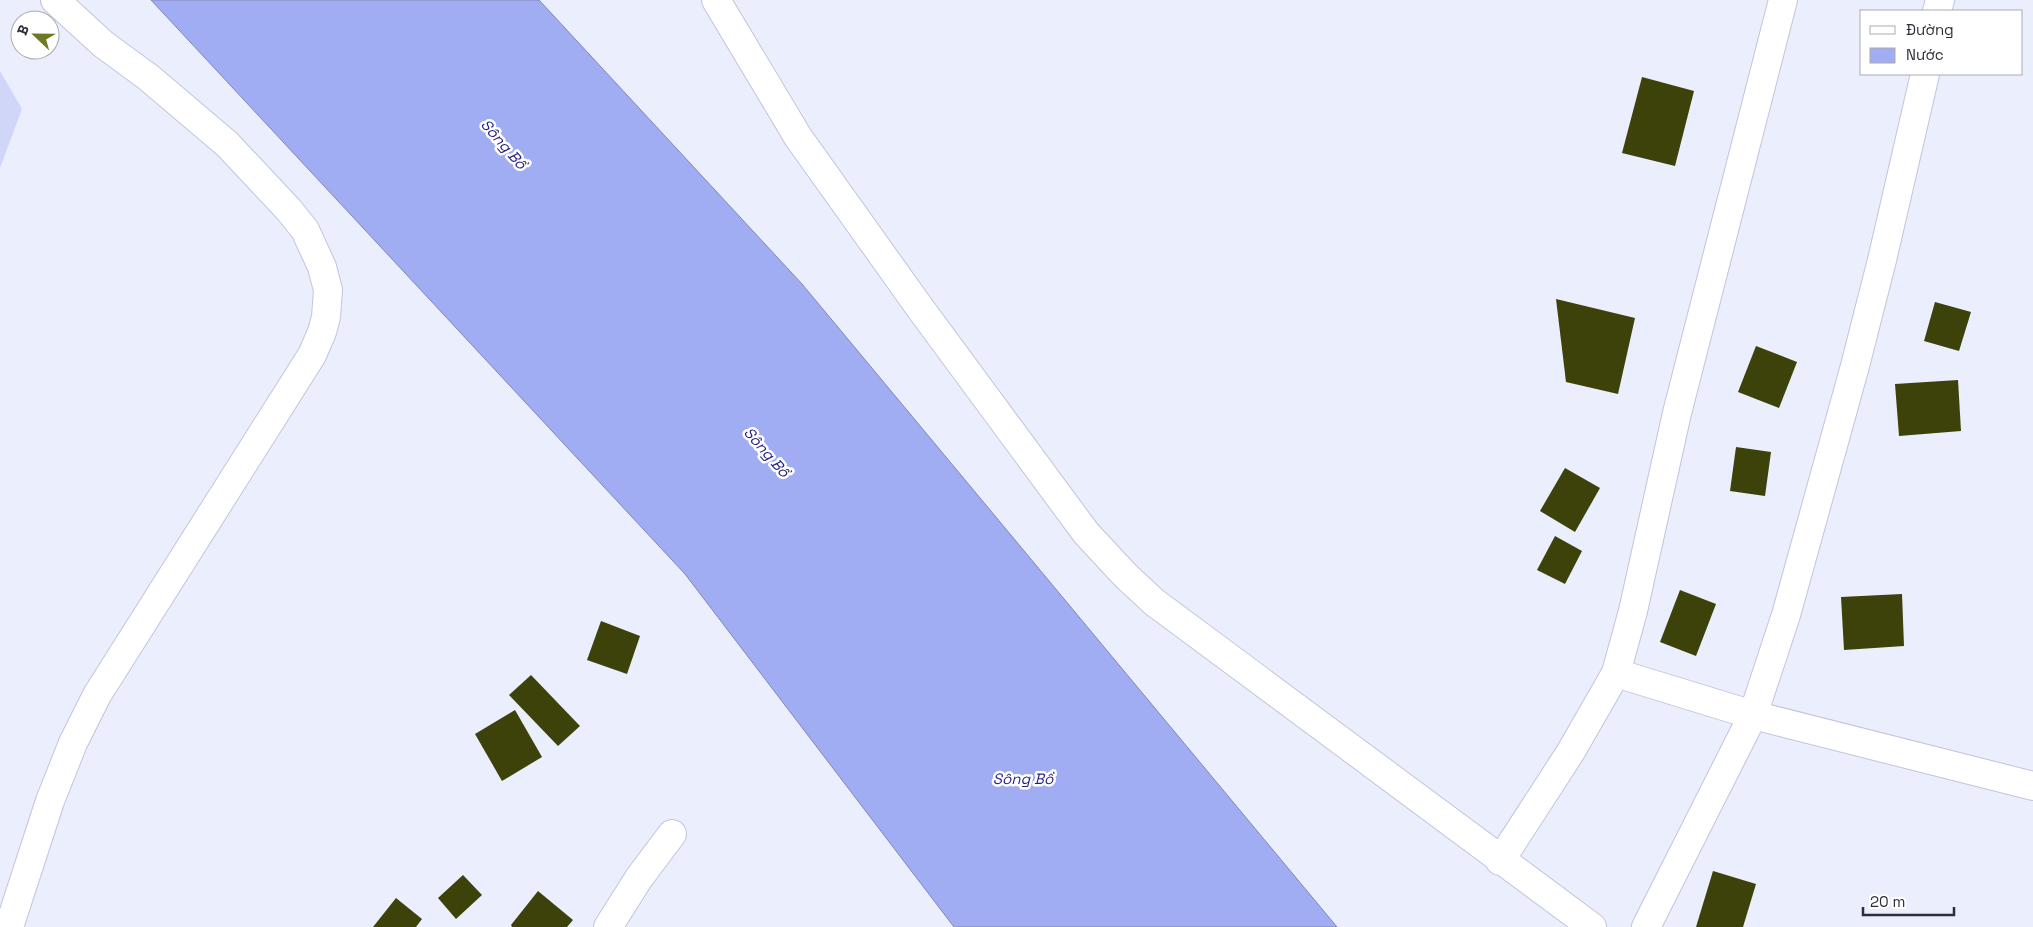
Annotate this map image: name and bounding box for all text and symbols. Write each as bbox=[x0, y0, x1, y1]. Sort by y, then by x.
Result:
north arrow bbox=[10, 10, 60, 60]
legend bbox=[1860, 10, 2023, 75]
text: Đường bbox=[1906, 20, 1954, 39]
text: B bbox=[13, 22, 33, 38]
text: Nước bbox=[1906, 45, 1944, 64]
water label: Sông Bồ bbox=[477, 115, 532, 174]
water label: Sông Bồ bbox=[740, 423, 795, 482]
water label: Sông Bồ bbox=[993, 769, 1055, 788]
scale bar bbox=[1863, 884, 1954, 916]
text: 20 m bbox=[1870, 892, 1905, 911]

